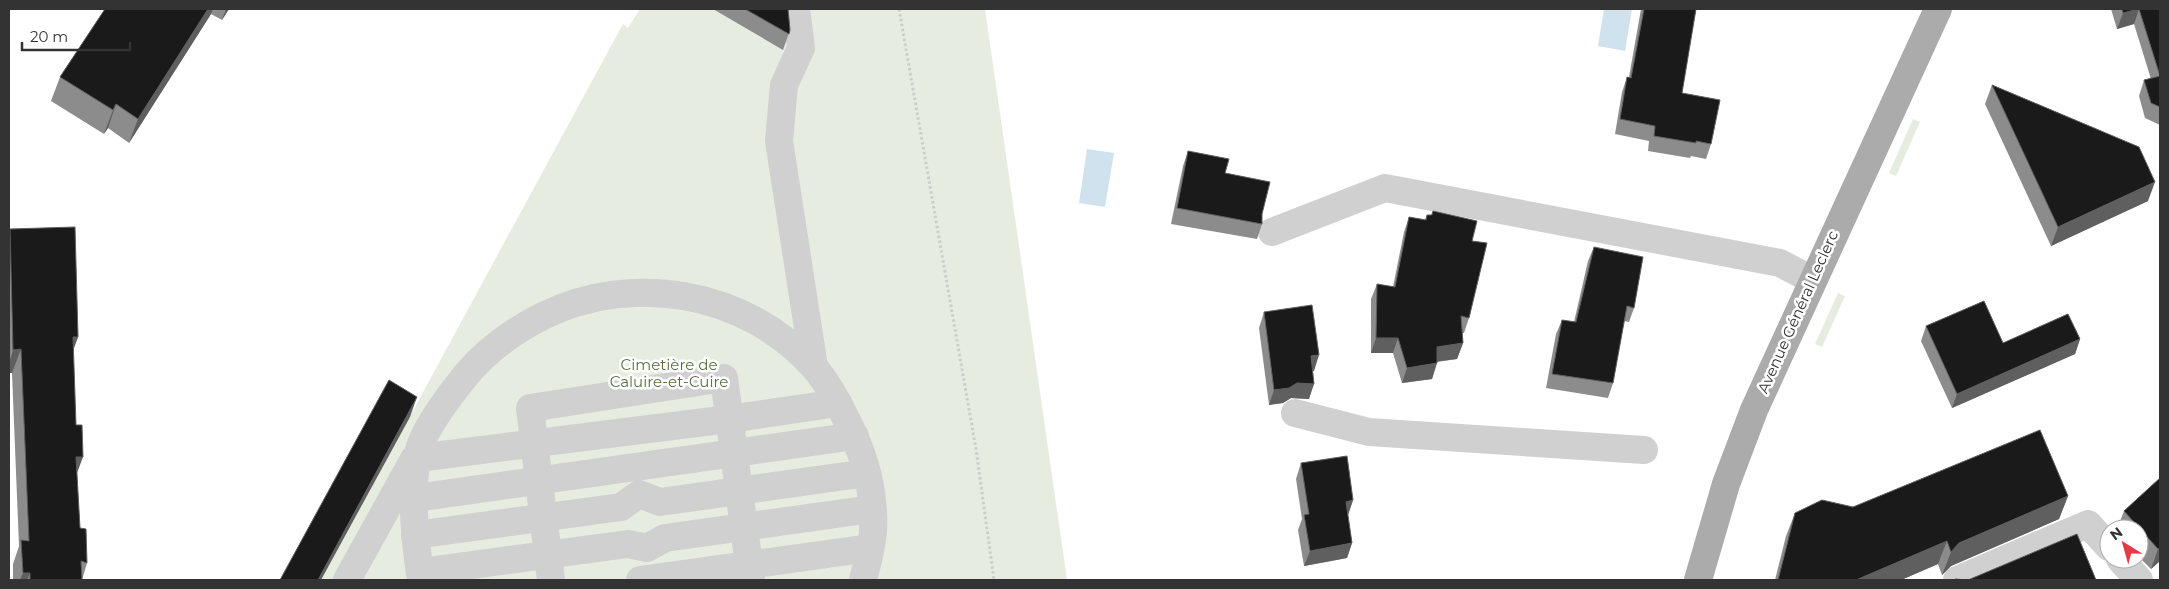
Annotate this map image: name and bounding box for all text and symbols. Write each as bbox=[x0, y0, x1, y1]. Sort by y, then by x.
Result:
scale bar bbox=[22, 20, 130, 52]
text: 20 m bbox=[30, 27, 68, 46]
street label: Avenue Général Leclerc bbox=[1753, 227, 1842, 396]
park label: Cimetière de Caluire-et-Cuire bbox=[610, 355, 728, 391]
north arrow bbox=[2099, 519, 2149, 569]
text: N bbox=[2106, 523, 2126, 544]

